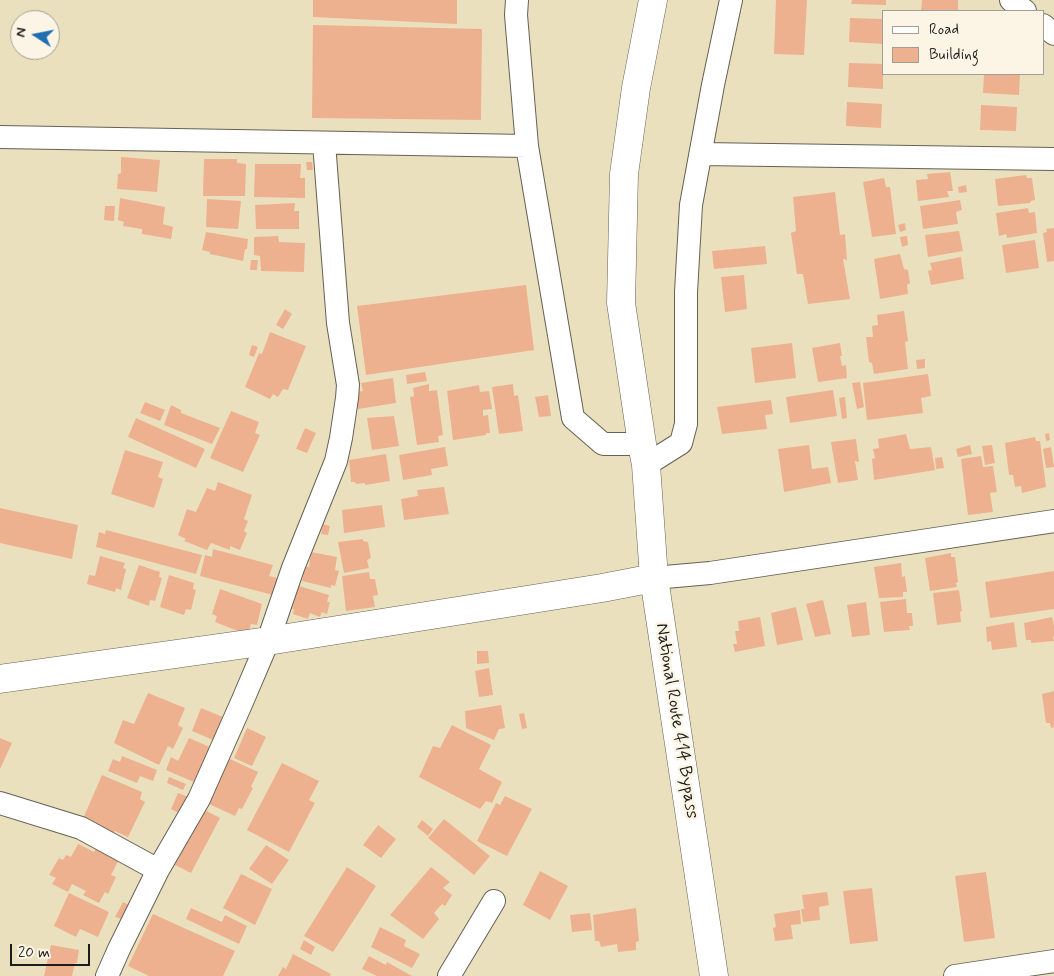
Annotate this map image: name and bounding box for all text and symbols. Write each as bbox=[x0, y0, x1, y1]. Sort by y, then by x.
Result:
north arrow bbox=[10, 10, 60, 60]
legend bbox=[882, 10, 1044, 75]
text: Road bbox=[929, 20, 959, 40]
text: N bbox=[12, 26, 31, 39]
text: Building bbox=[929, 45, 979, 65]
street label: National Route 414 Bypass bbox=[650, 622, 702, 820]
scale bar bbox=[12, 934, 92, 966]
text: 20 m bbox=[18, 943, 50, 963]

